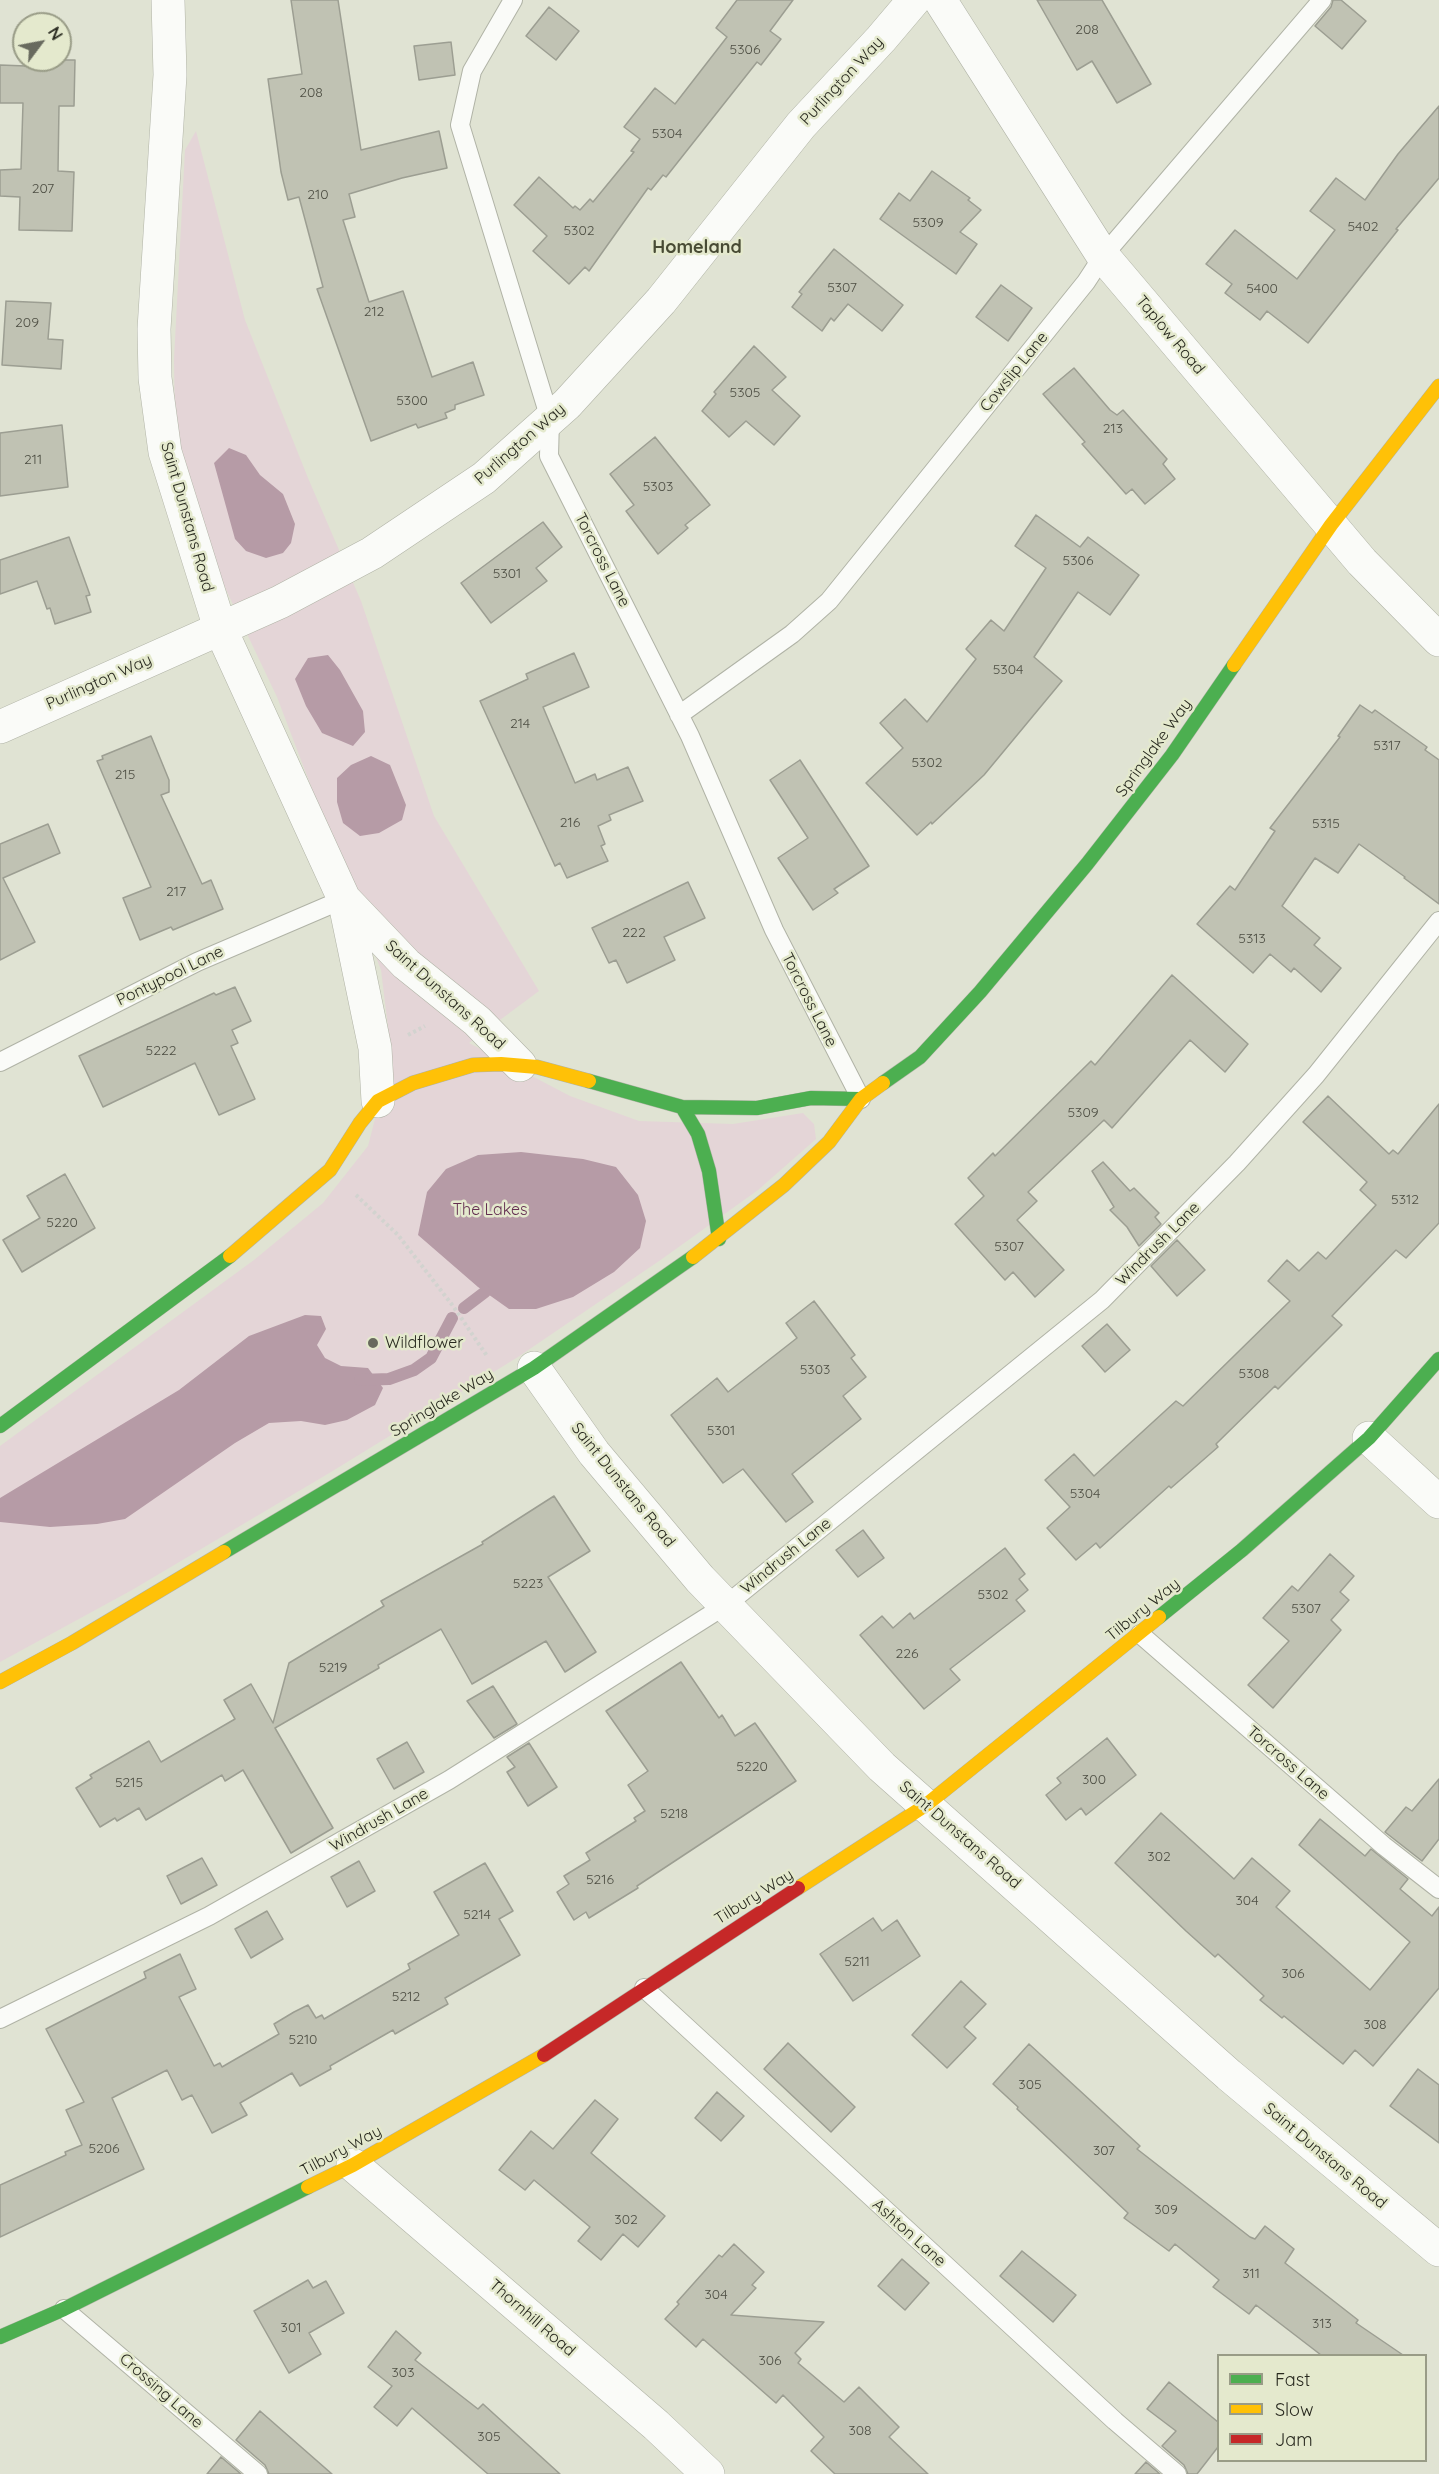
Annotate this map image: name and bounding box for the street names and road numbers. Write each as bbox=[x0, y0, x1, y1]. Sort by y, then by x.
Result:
street label: Purlington Way bbox=[796, 33, 888, 129]
street label: Taplow Road bbox=[1132, 292, 1208, 378]
street label: Cowslip Lane bbox=[976, 328, 1052, 416]
street label: Purlington Way bbox=[471, 399, 569, 489]
street label: Saint Dunstans Road bbox=[156, 440, 218, 594]
street label: Torcross Lane bbox=[570, 510, 634, 610]
street label: Purlington Way bbox=[43, 650, 155, 714]
street label: Springlake Way bbox=[1112, 695, 1196, 801]
street label: Saint Dunstans Road bbox=[381, 936, 509, 1054]
street label: Pontypool Lane bbox=[113, 942, 227, 1010]
street label: Torcross Lane bbox=[777, 950, 841, 1050]
street label: Windrush Lane bbox=[1112, 1198, 1204, 1290]
street label: Springlake Way bbox=[387, 1365, 497, 1441]
street label: Saint Dunstans Road bbox=[567, 1419, 679, 1551]
street label: Windrush Lane bbox=[737, 1514, 835, 1598]
street label: Tilbury Way bbox=[1102, 1574, 1184, 1646]
street label: Torcross Lane bbox=[1243, 1722, 1333, 1804]
street label: Saint Dunstans Road bbox=[895, 1777, 1025, 1893]
street label: Windrush Lane bbox=[326, 1784, 432, 1856]
street label: Tilbury Way bbox=[711, 1865, 797, 1929]
street label: Saint Dunstans Road bbox=[1260, 2099, 1390, 2213]
street label: Tilbury Way bbox=[297, 2122, 385, 2180]
street label: Ashton Lane bbox=[868, 2195, 950, 2271]
street label: Thornhill Road bbox=[485, 2275, 579, 2361]
street label: Crossing Lane bbox=[115, 2349, 207, 2433]

